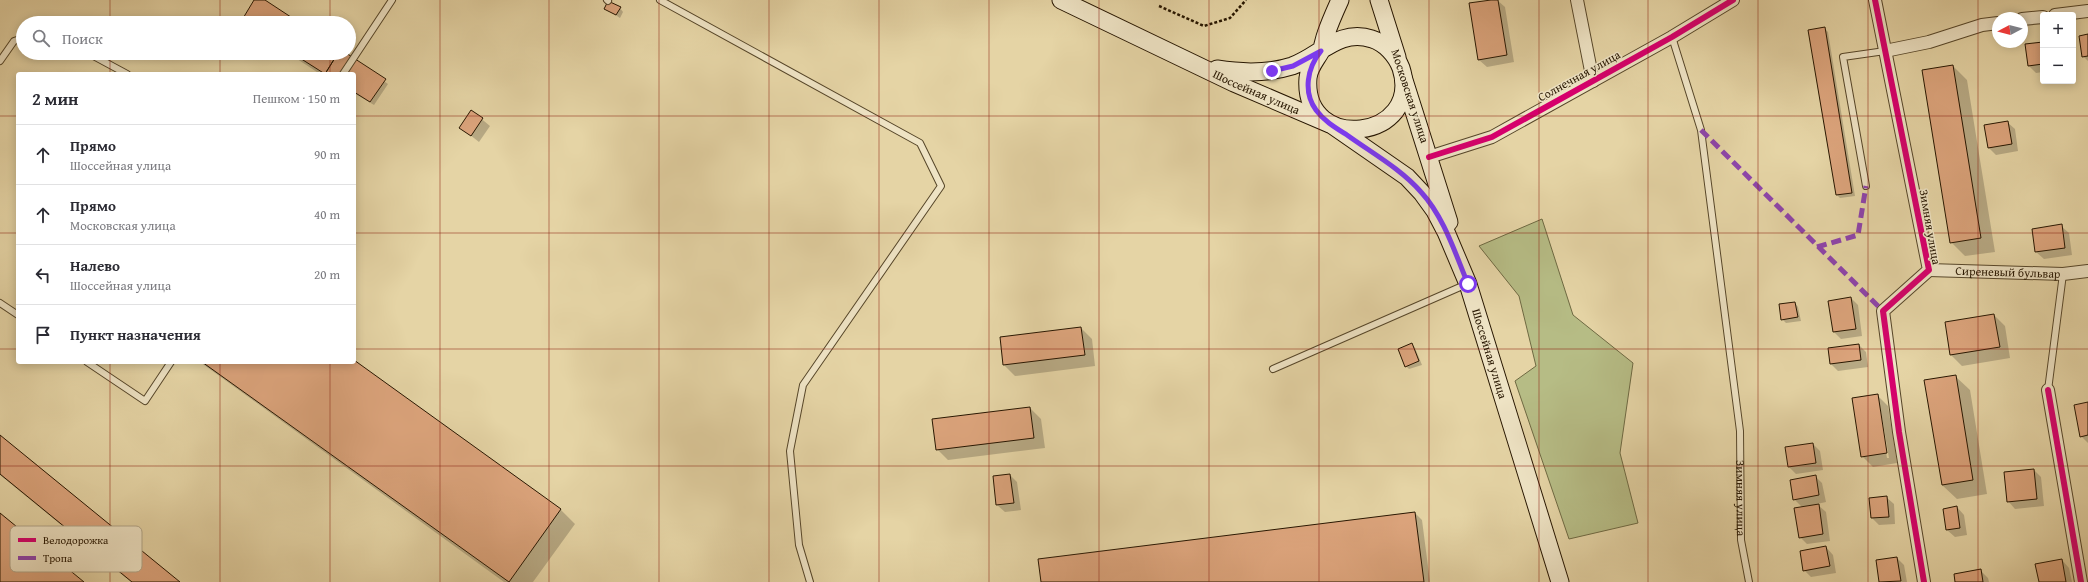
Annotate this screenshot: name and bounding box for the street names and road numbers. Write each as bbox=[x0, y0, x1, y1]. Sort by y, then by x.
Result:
street label: Солнечная улица bbox=[1534, 46, 1623, 105]
street label: Московская улица bbox=[1387, 47, 1434, 145]
street label: Шоссейная улица bbox=[1210, 65, 1303, 118]
street label: Зимняя улица bbox=[1916, 188, 1946, 266]
street label: Сиреневый бульвар bbox=[1955, 262, 2061, 282]
street label: Шоссейная улица bbox=[1468, 306, 1512, 401]
street label: Зимняя улица bbox=[1732, 460, 1750, 536]

